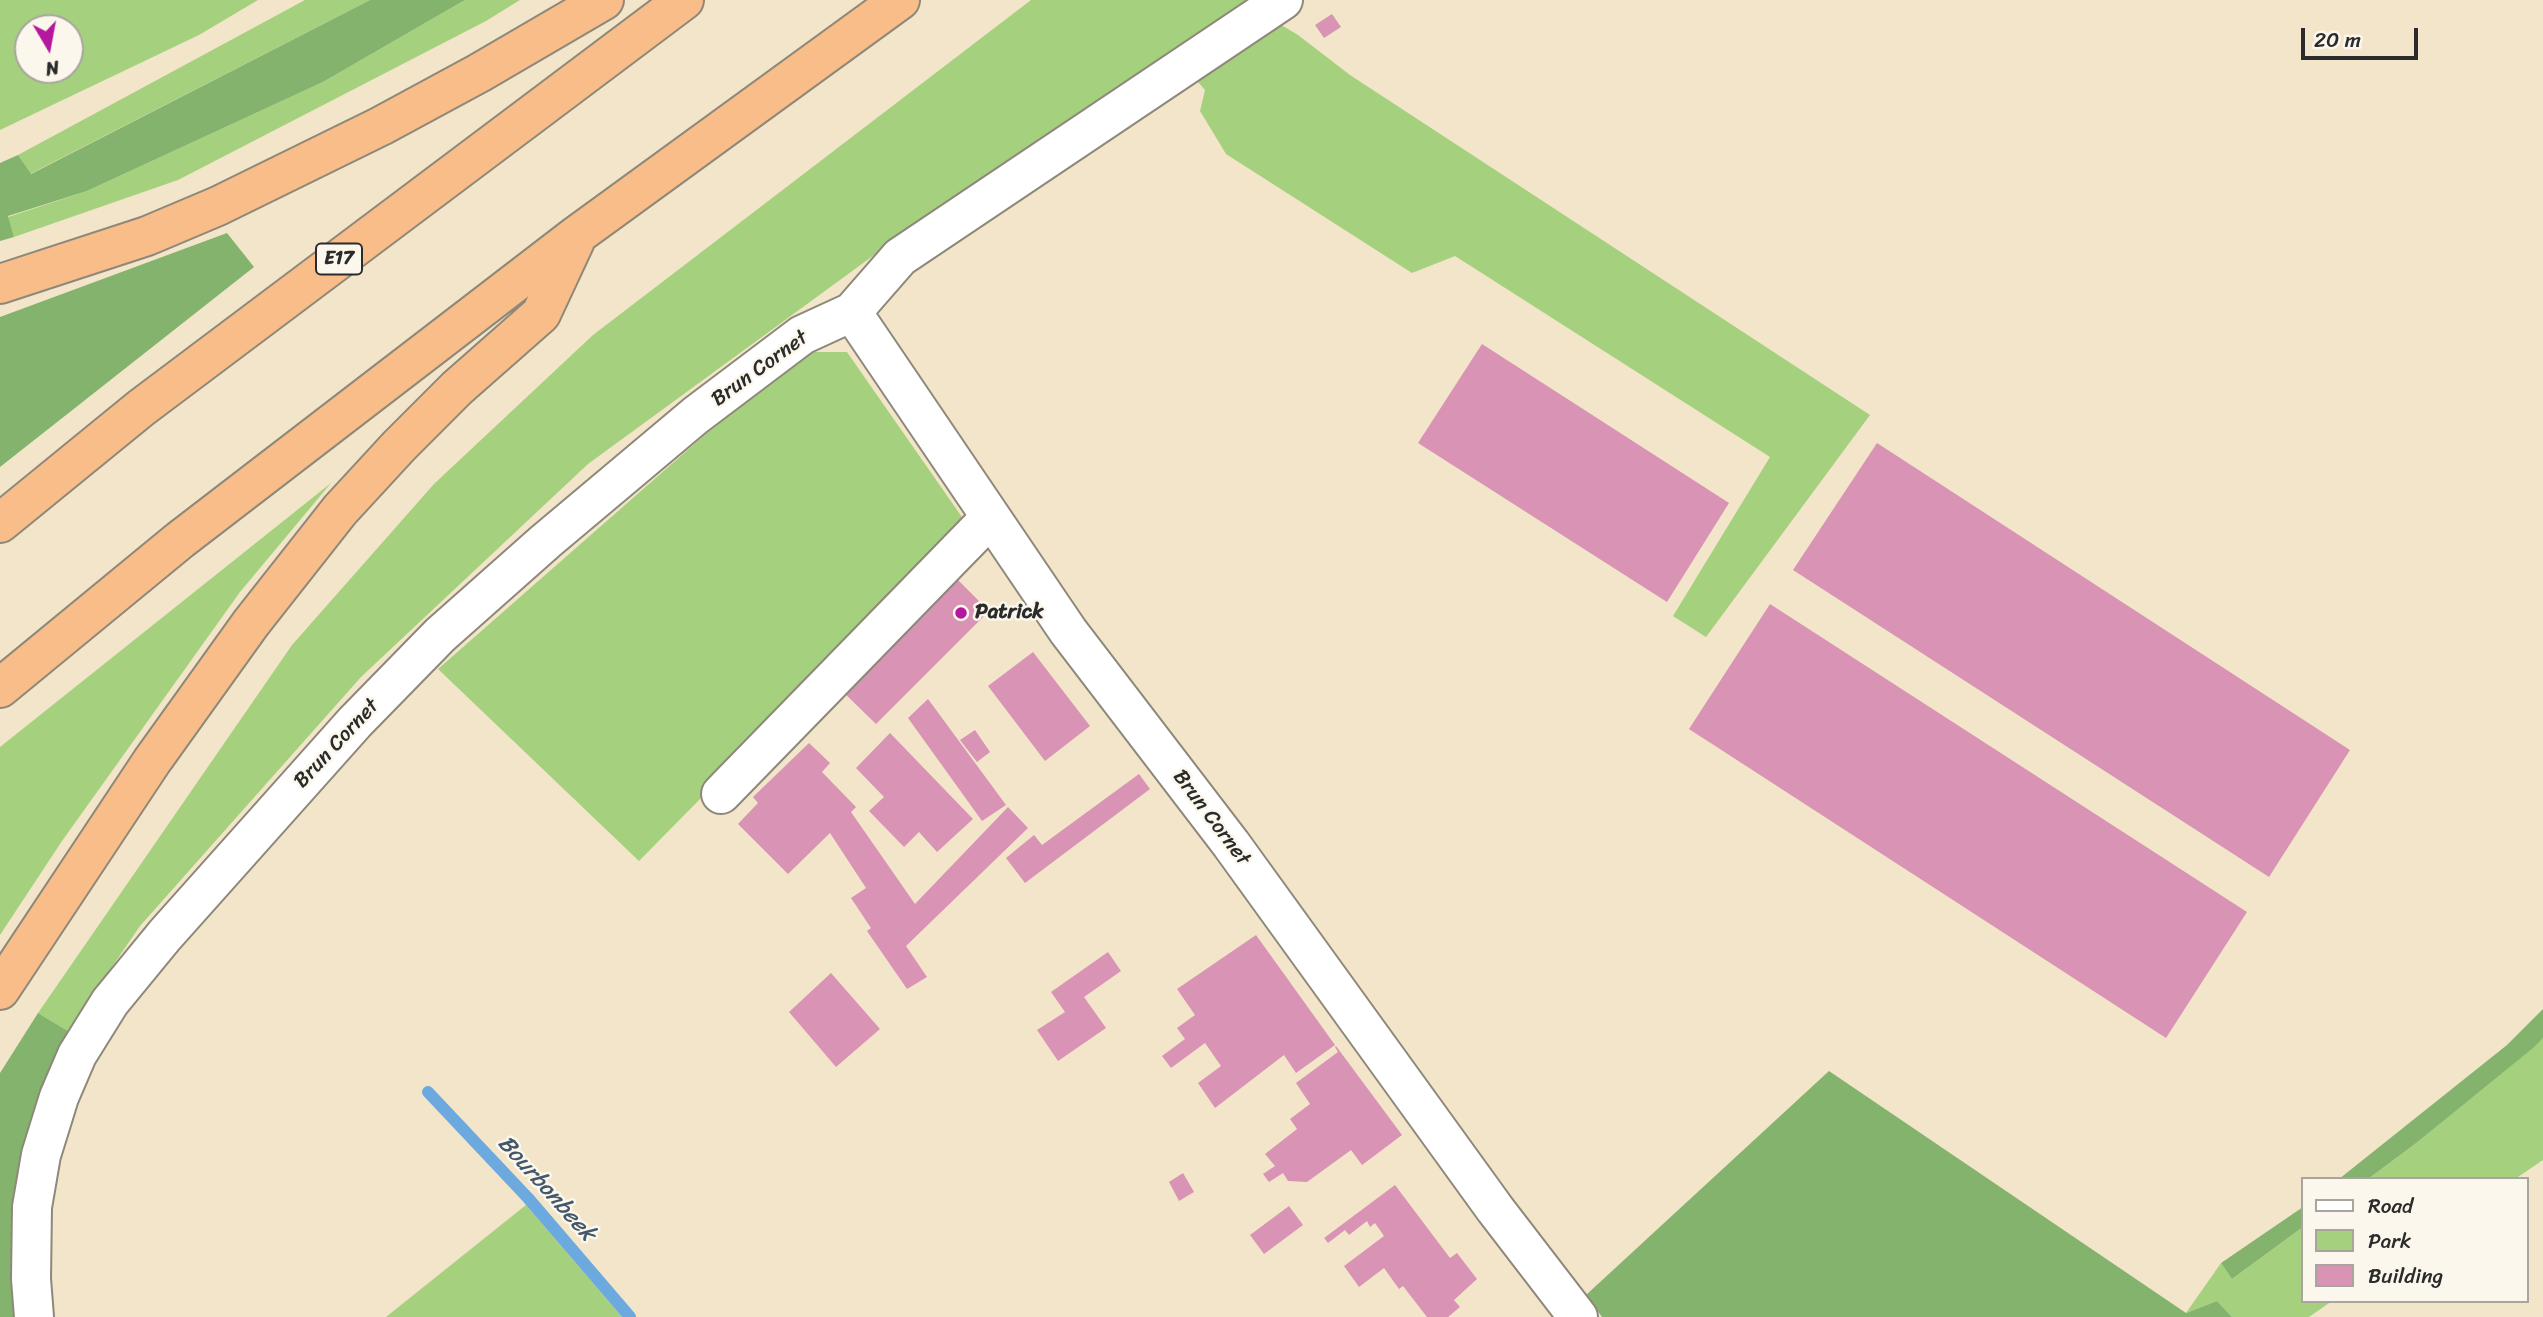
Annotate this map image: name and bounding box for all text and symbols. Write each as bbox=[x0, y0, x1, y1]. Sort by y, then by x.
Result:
north arrow bbox=[14, 14, 84, 84]
scale bar bbox=[2305, 14, 2422, 58]
text: 20 m bbox=[2314, 21, 2361, 59]
text: N bbox=[43, 51, 62, 86]
road number: E17 bbox=[316, 244, 362, 274]
street label: Brun Cornet bbox=[707, 326, 813, 412]
place label: Patrick bbox=[975, 600, 1044, 626]
marker: Patrick bbox=[953, 605, 969, 621]
street label: Brun Cornet bbox=[289, 694, 385, 794]
street label: Brun Cornet bbox=[1167, 765, 1255, 871]
water label: Bourbonbeek bbox=[491, 1130, 601, 1248]
legend bbox=[2302, 1177, 2529, 1303]
text: Road bbox=[2368, 1187, 2413, 1225]
text: Park bbox=[2368, 1222, 2411, 1260]
text: Building bbox=[2368, 1257, 2443, 1295]

